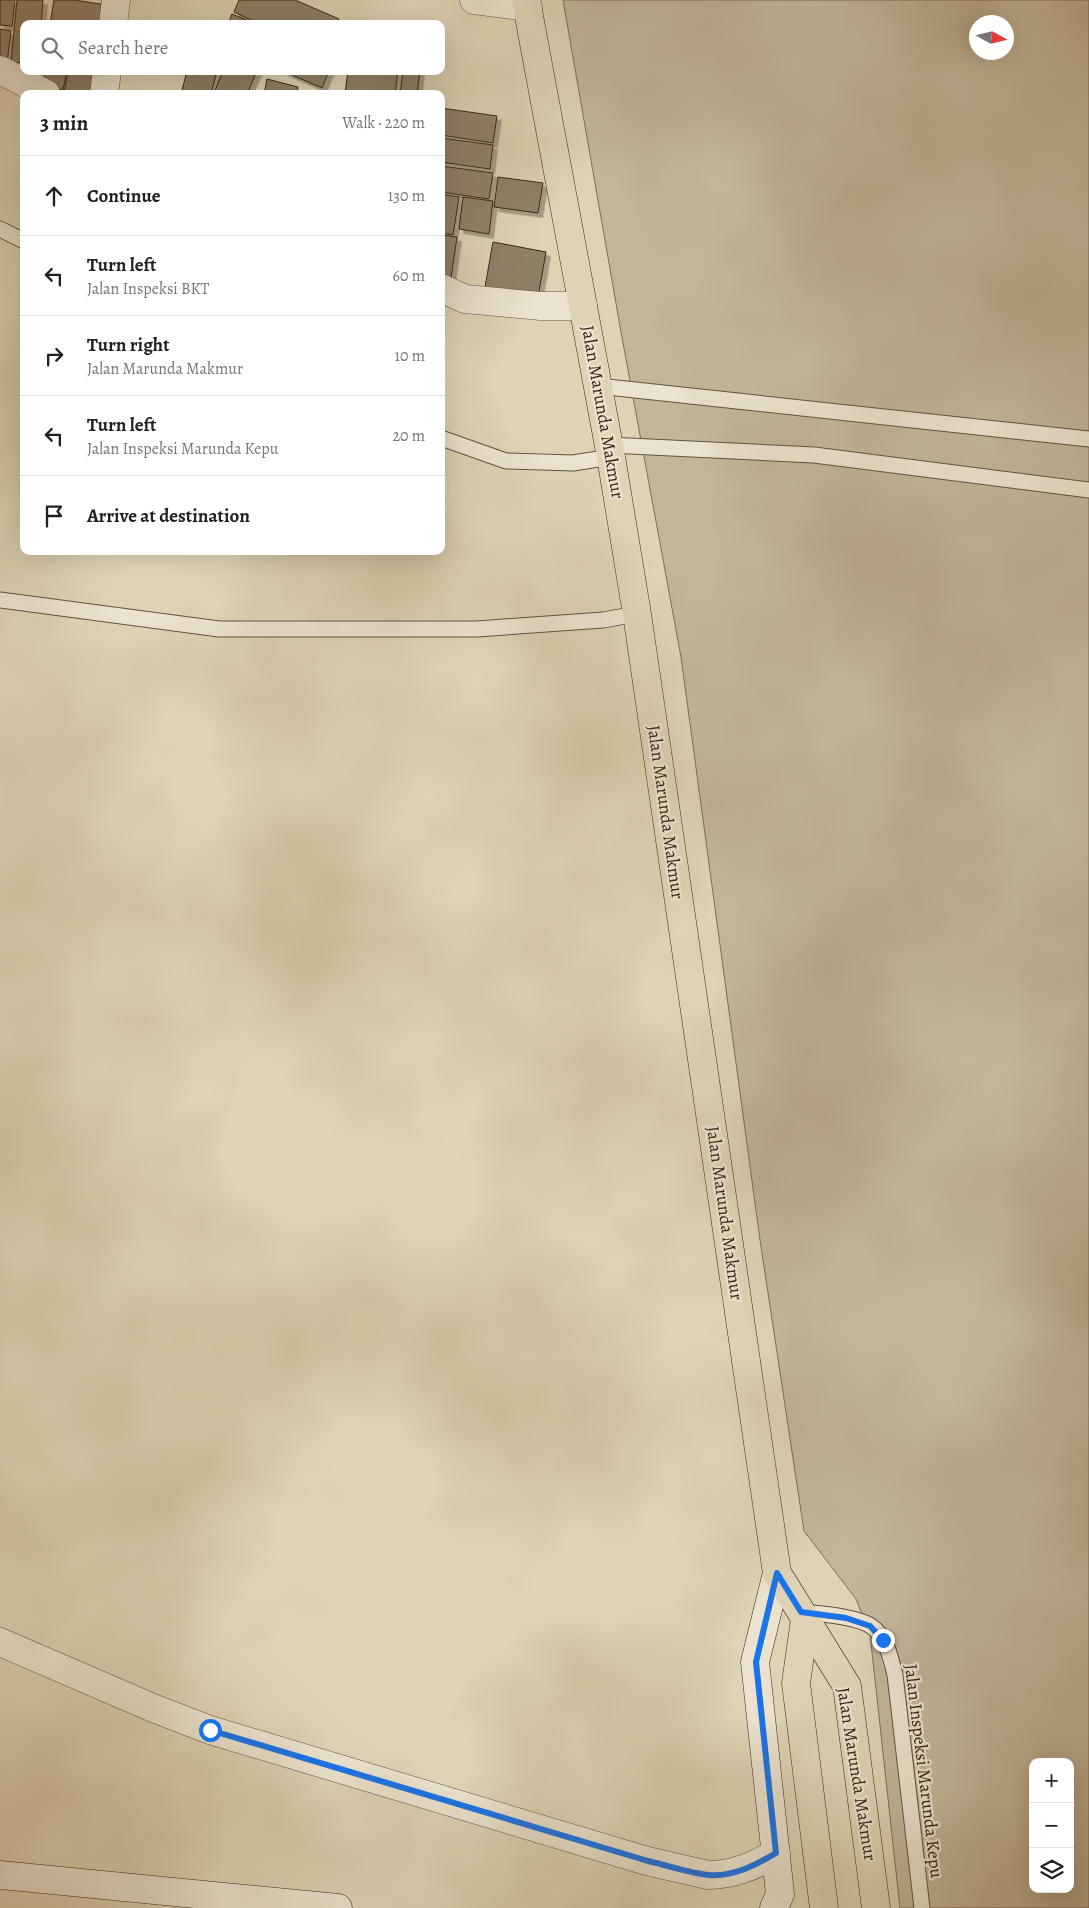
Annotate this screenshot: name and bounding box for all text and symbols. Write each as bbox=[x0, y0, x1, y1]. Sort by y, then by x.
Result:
north arrow bbox=[969, 15, 1014, 60]
search box bbox=[20, 20, 445, 75]
icon: search bbox=[38, 34, 66, 62]
text: Search here bbox=[78, 35, 168, 61]
text: 3 min bbox=[40, 109, 88, 137]
text: Walk · 220 m bbox=[342, 112, 425, 134]
icon: ahead bbox=[40, 182, 68, 210]
text: Continue bbox=[87, 183, 161, 209]
text: 130 m bbox=[388, 185, 425, 207]
text: Turn left bbox=[87, 252, 156, 278]
icon: left bbox=[40, 262, 68, 290]
text: 60 m bbox=[393, 265, 425, 287]
text: Jalan Inspeksi BKT bbox=[87, 278, 209, 300]
street label: Jalan Marunda Makmur bbox=[576, 323, 630, 501]
text: Turn right bbox=[87, 332, 169, 358]
icon: right bbox=[40, 342, 68, 370]
text: 10 m bbox=[395, 345, 425, 367]
text: Jalan Marunda Makmur bbox=[87, 358, 243, 380]
text: Turn left bbox=[87, 412, 156, 438]
icon: left bbox=[40, 422, 68, 450]
text: 20 m bbox=[392, 425, 425, 447]
text: Jalan Inspeksi Marunda Kepu bbox=[87, 438, 278, 460]
icon: arrive bbox=[40, 502, 68, 530]
text: Arrive at destination bbox=[87, 503, 250, 529]
street label: Jalan Marunda Makmur bbox=[642, 723, 690, 901]
street label: Jalan Marunda Makmur bbox=[701, 1124, 749, 1302]
route end bbox=[872, 1629, 895, 1652]
street label: Jalan Inspeksi Marunda Kepu bbox=[899, 1663, 949, 1880]
street label: Jalan Marunda Makmur bbox=[831, 1685, 883, 1863]
route start bbox=[199, 1719, 222, 1742]
map controls bbox=[1029, 1758, 1074, 1893]
button: + bbox=[1029, 1758, 1074, 1803]
button: − bbox=[1029, 1803, 1074, 1848]
button: layers bbox=[1029, 1848, 1074, 1893]

